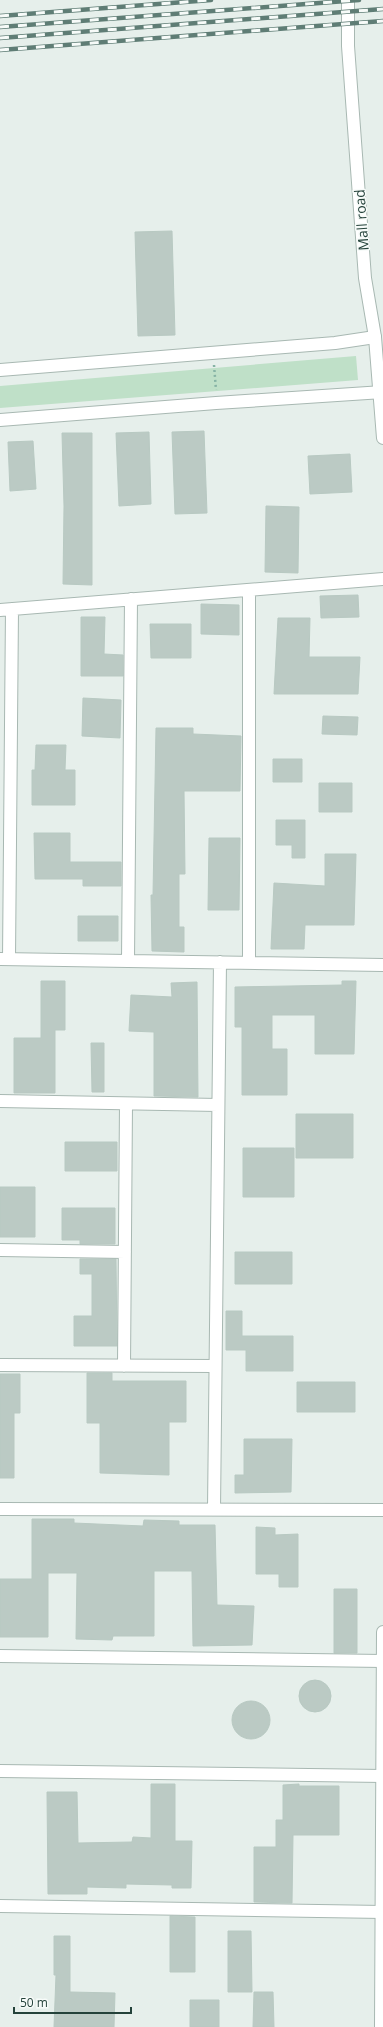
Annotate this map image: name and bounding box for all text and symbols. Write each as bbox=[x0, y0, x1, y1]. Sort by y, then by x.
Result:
street label: Mall road bbox=[349, 189, 373, 251]
scale bar bbox=[14, 1989, 131, 2015]
text: 50 m bbox=[20, 1994, 48, 2011]

